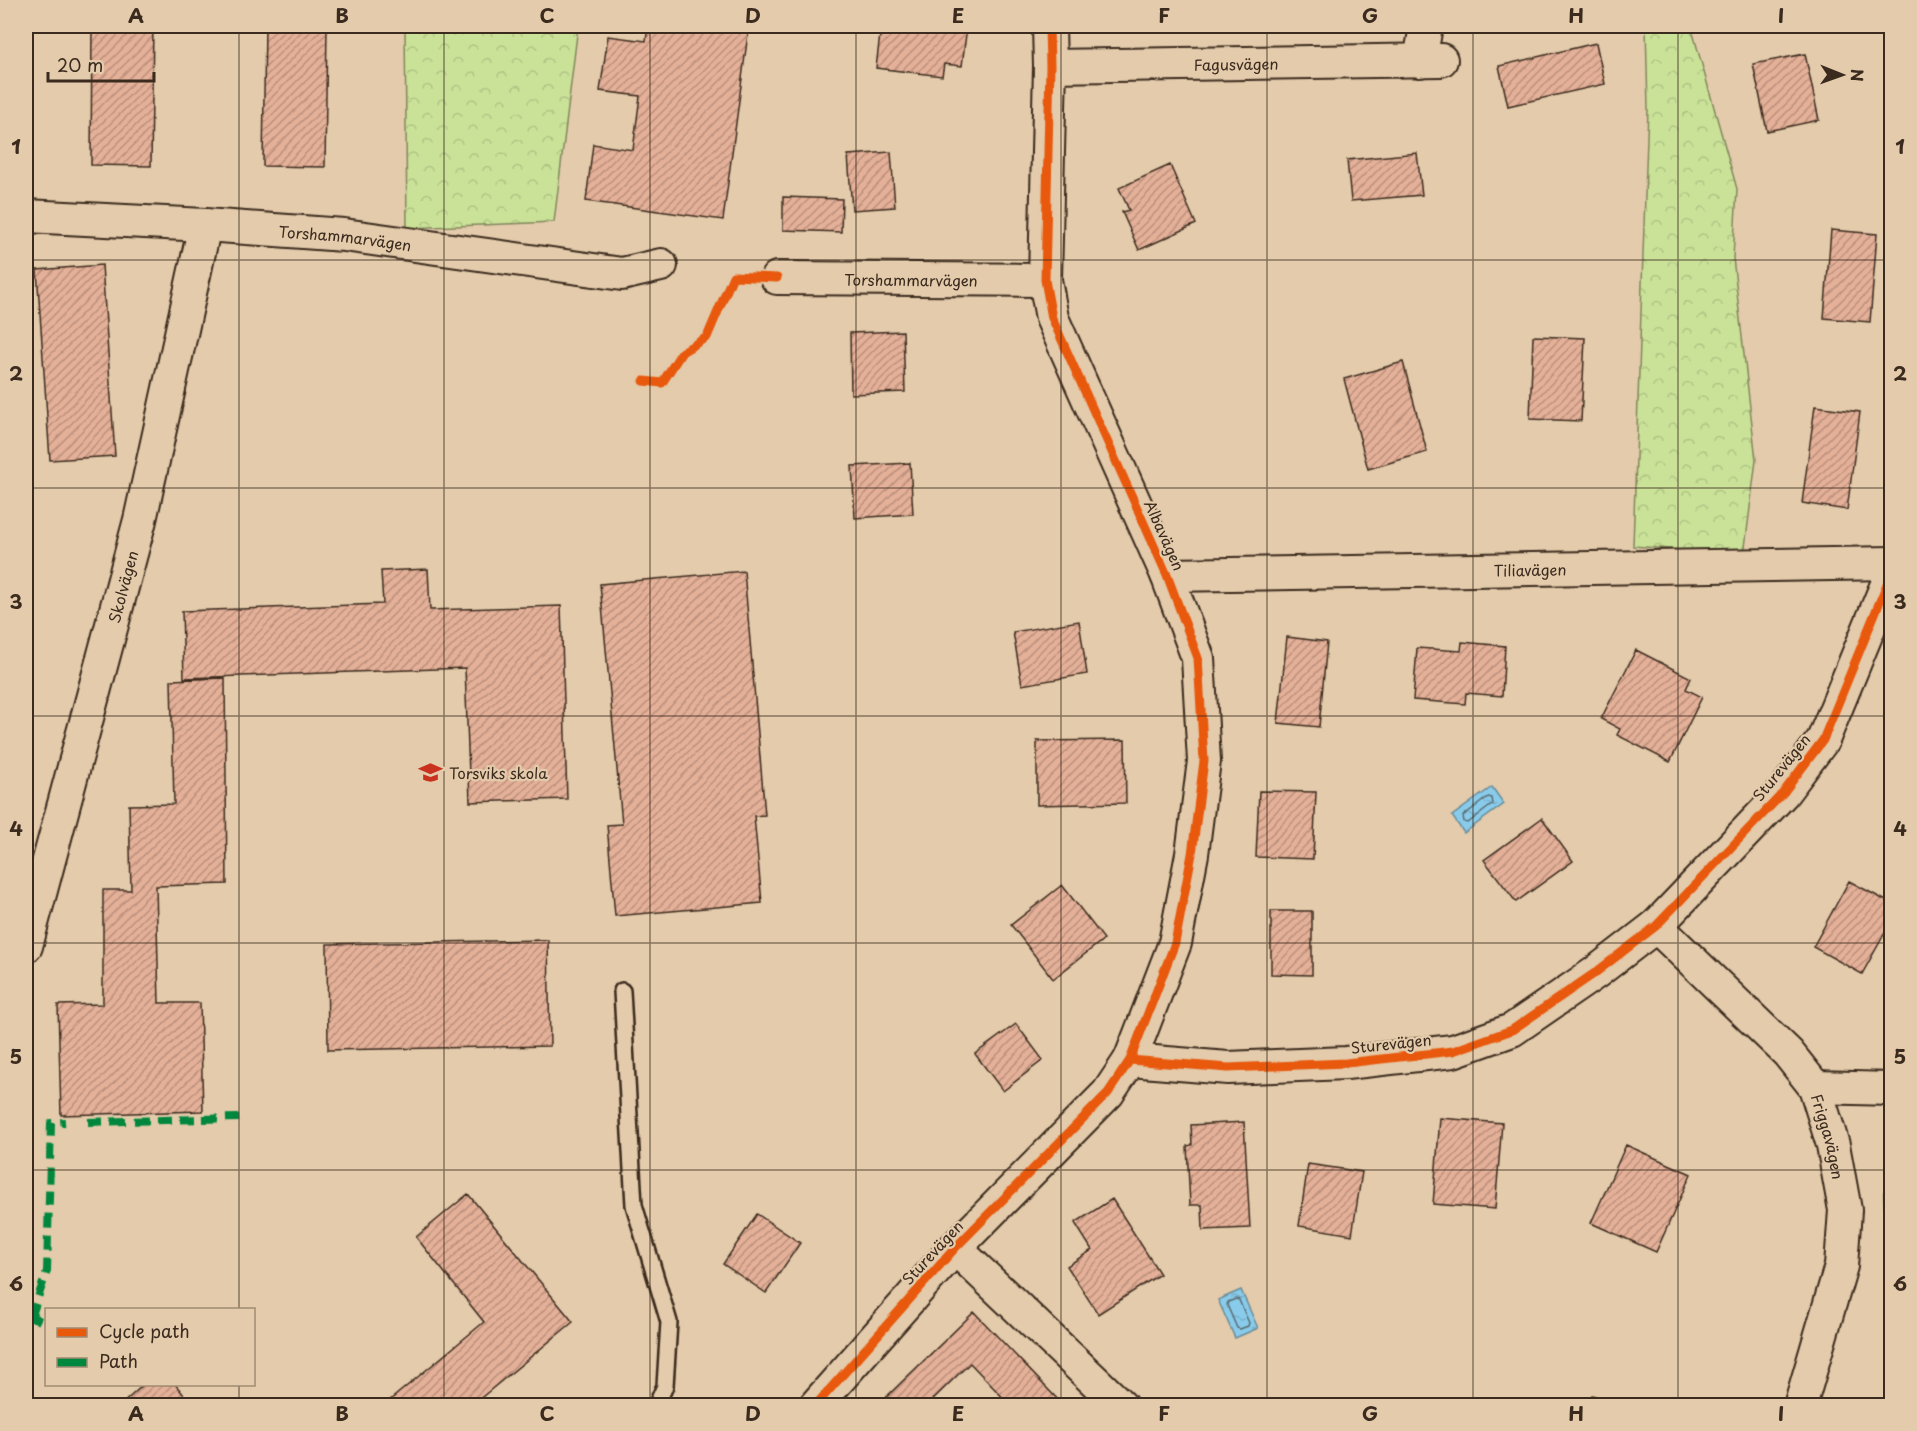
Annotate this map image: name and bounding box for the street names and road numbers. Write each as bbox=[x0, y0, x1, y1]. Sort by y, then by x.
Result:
street label: Fagusvägen bbox=[1193, 51, 1279, 75]
street label: Torshammarvägen bbox=[278, 219, 413, 256]
street label: Torshammarvägen bbox=[844, 267, 978, 291]
street label: Albavägen bbox=[1139, 496, 1191, 574]
street label: Skolvägen bbox=[101, 548, 143, 626]
street label: Tiliavägen bbox=[1493, 557, 1566, 581]
street label: Sturevägen bbox=[1747, 728, 1815, 806]
street label: Sturevägen bbox=[1350, 1027, 1432, 1059]
street label: Friggavägen bbox=[1806, 1091, 1851, 1181]
street label: Sturevägen bbox=[896, 1215, 968, 1289]

